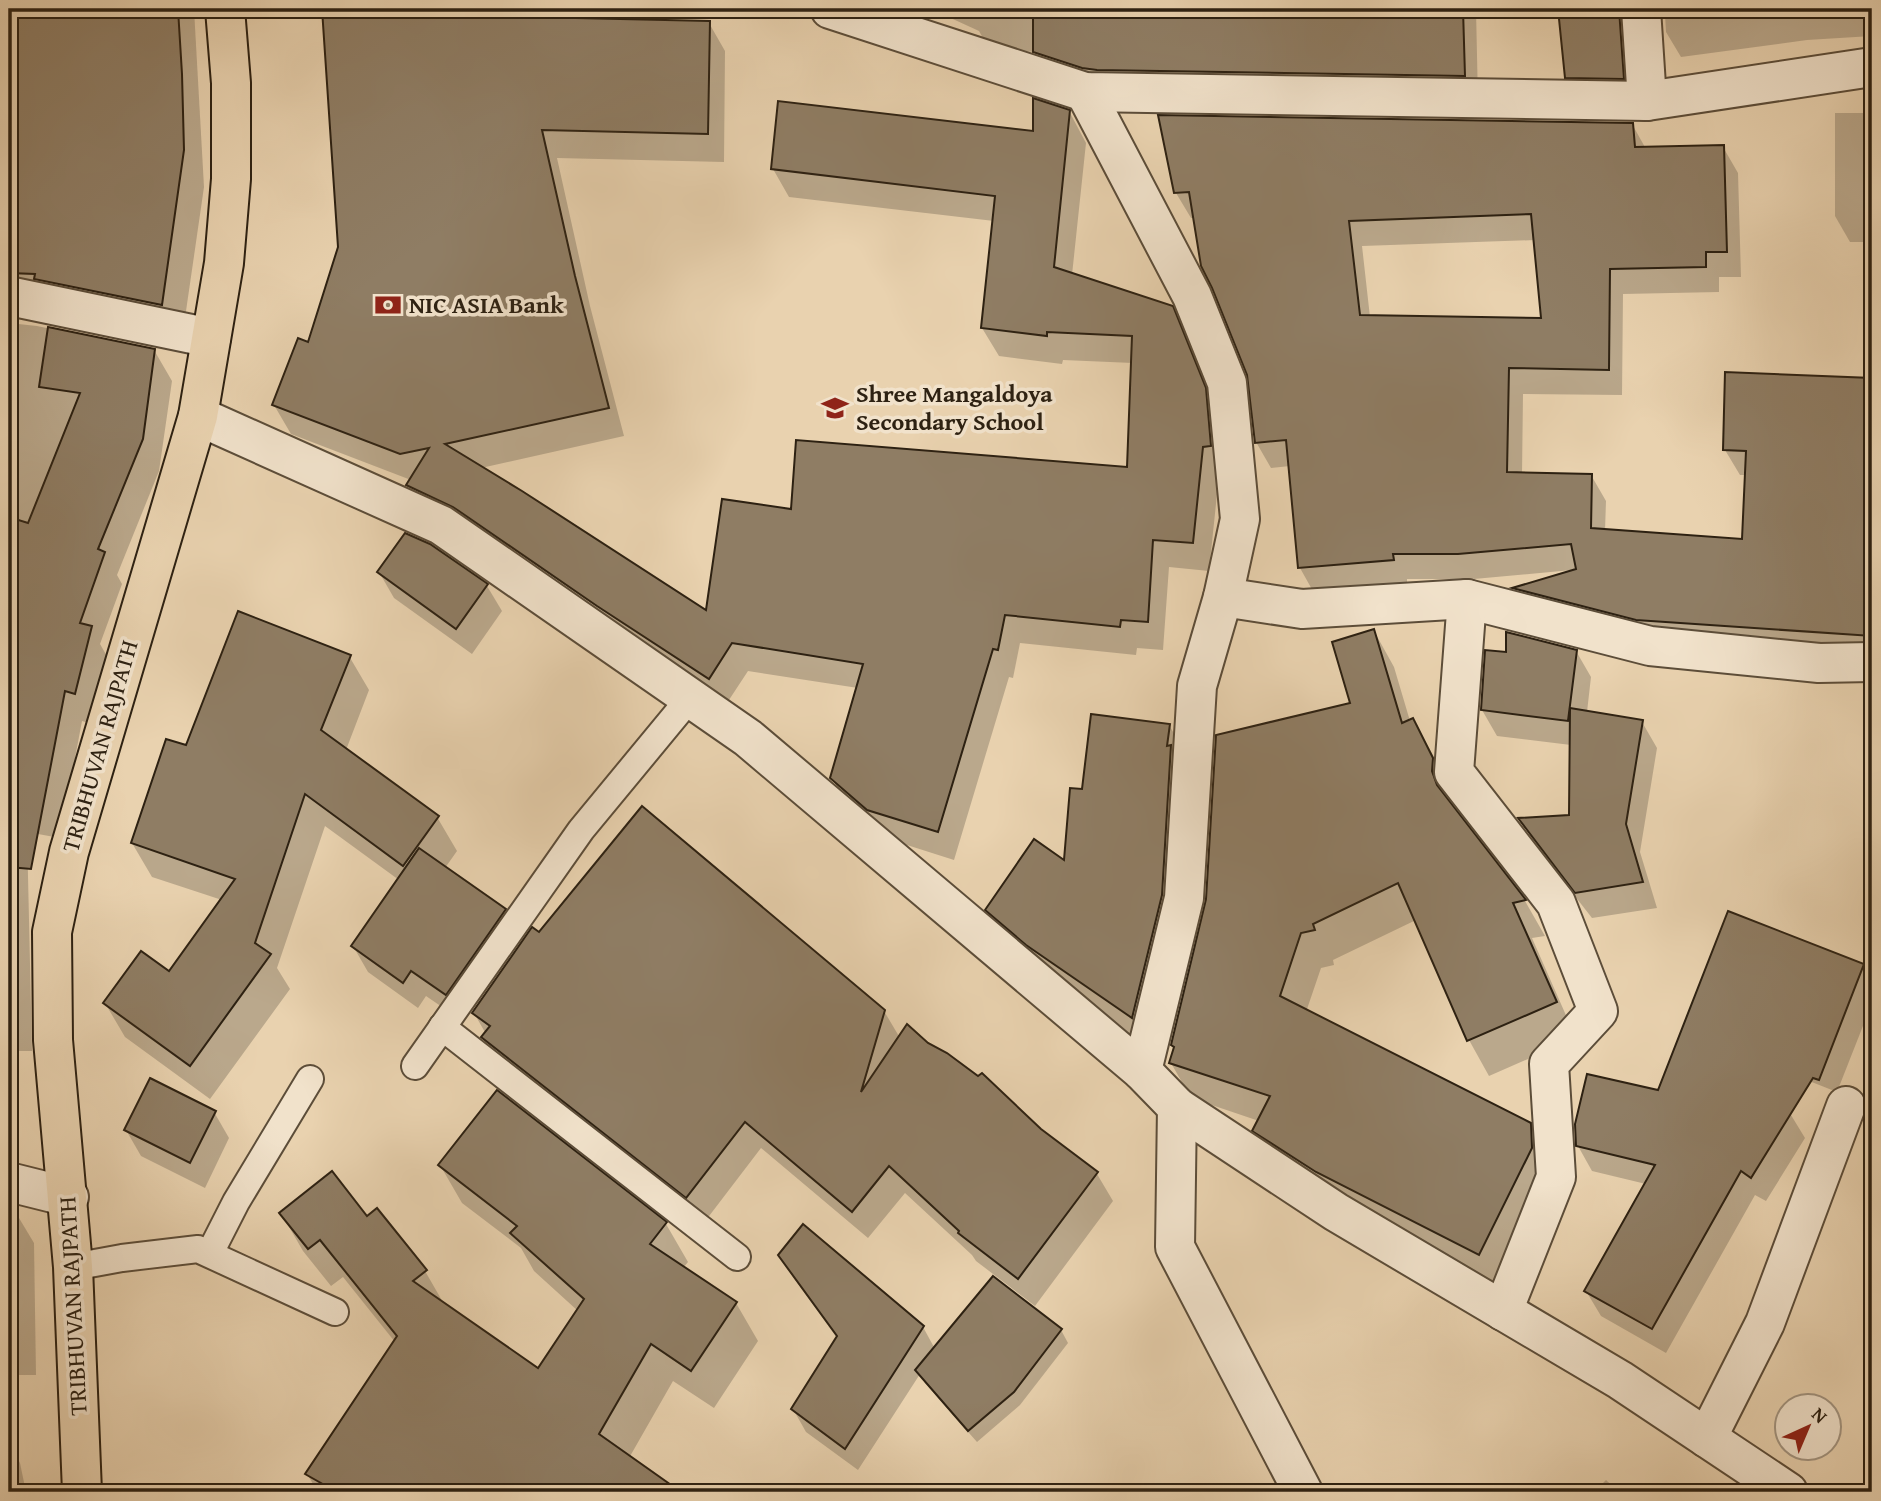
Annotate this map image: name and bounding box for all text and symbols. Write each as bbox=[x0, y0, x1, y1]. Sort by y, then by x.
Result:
place label: NIC ASIA Bank bbox=[409, 287, 564, 322]
bank icon: NIC ASIA Bank bbox=[373, 290, 403, 320]
place label: Shree Mangaldoya Secondary School bbox=[856, 376, 1053, 439]
school or university icon: Shree Mangaldoya Secondary School bbox=[820, 393, 850, 423]
street label: TRIBHUVAN RAJPATH bbox=[53, 636, 147, 856]
street label: TRIBHUVAN RAJPATH bbox=[49, 1196, 96, 1416]
north arrow bbox=[1772, 1392, 1842, 1462]
text: N bbox=[1806, 1400, 1834, 1429]

